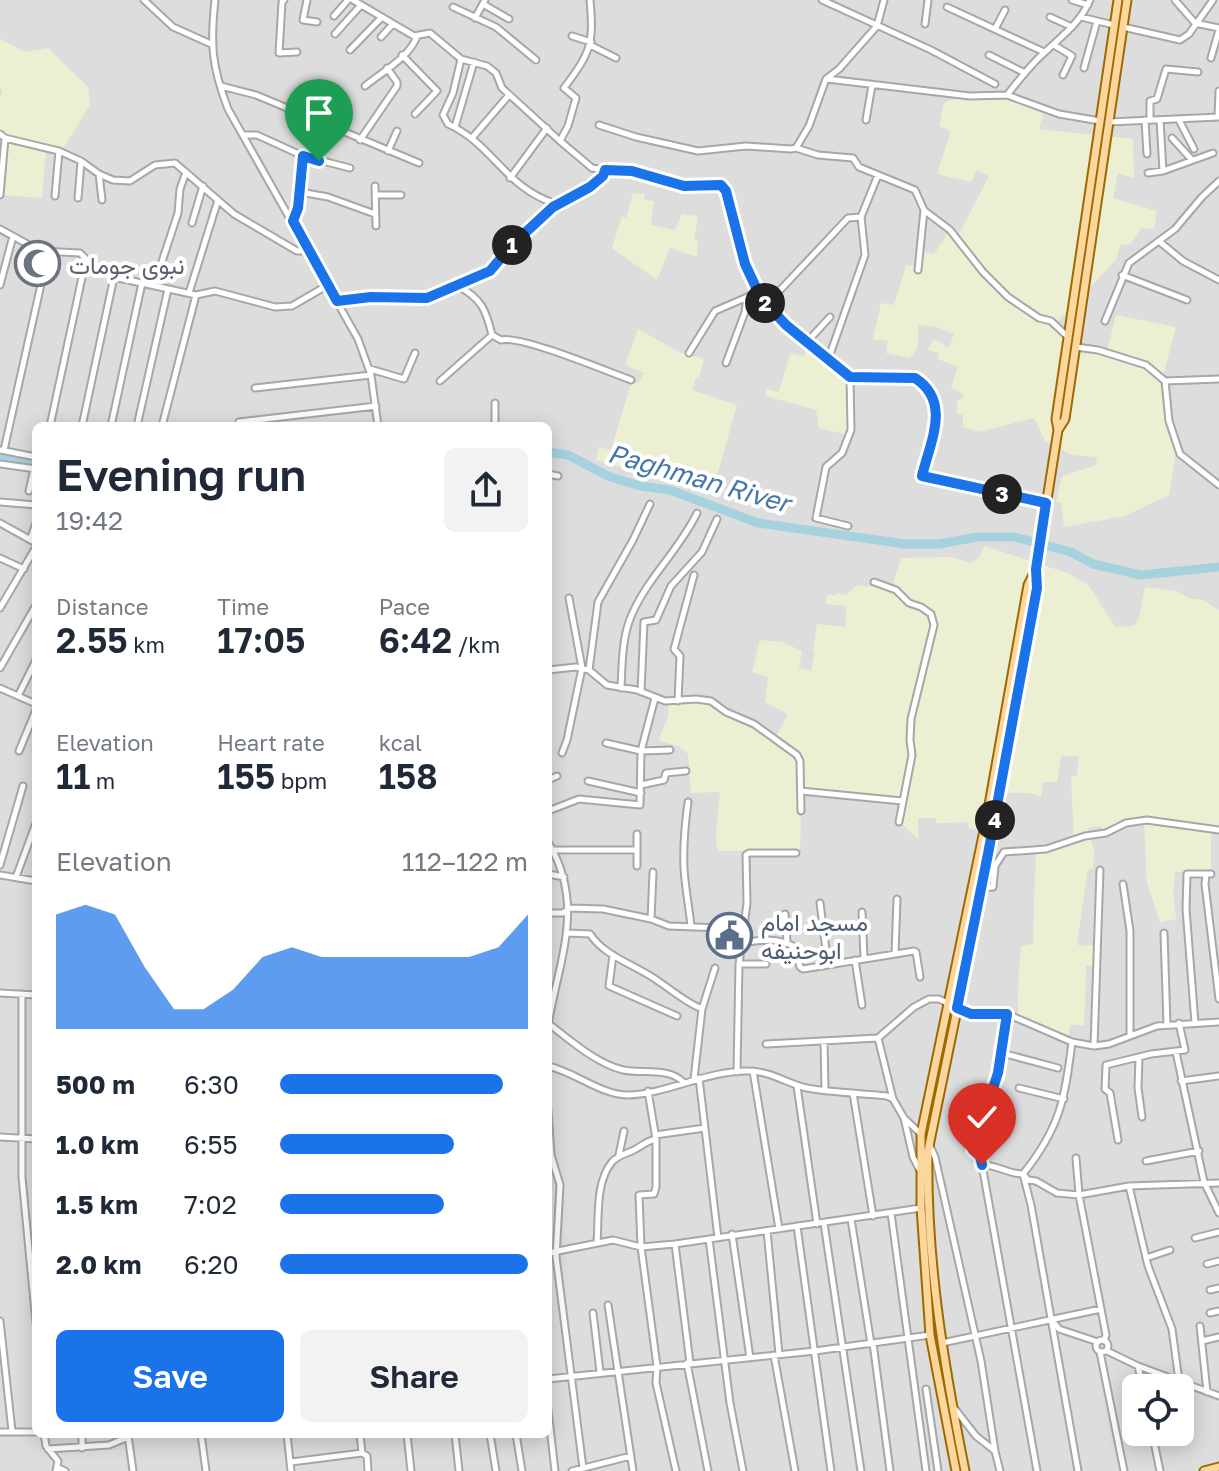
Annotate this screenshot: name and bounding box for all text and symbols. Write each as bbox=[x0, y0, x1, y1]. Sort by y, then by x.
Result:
pin bbox=[285, 79, 353, 161]
icon: arrive bbox=[297, 91, 341, 135]
pin: 1 bbox=[492, 225, 532, 265]
text: 1 bbox=[506, 231, 518, 258]
mosque icon: نبوی جومات bbox=[14, 240, 62, 288]
place label: نبوی جومات bbox=[69, 250, 185, 281]
pin: 2 bbox=[745, 283, 785, 323]
text: 2 bbox=[758, 289, 772, 316]
water label: Paghman River bbox=[605, 437, 797, 520]
text: Evening run bbox=[56, 448, 306, 501]
button: share bbox=[444, 448, 528, 532]
pin: 3 bbox=[982, 474, 1022, 514]
text: 3 bbox=[995, 480, 1009, 507]
text: 19:42 bbox=[56, 505, 123, 536]
text: Distance bbox=[56, 593, 148, 620]
text: Time bbox=[217, 593, 269, 620]
text: Pace bbox=[379, 593, 430, 620]
text: 2.55 bbox=[56, 620, 128, 660]
text: 17:05 bbox=[217, 620, 305, 660]
text: 6:42 bbox=[379, 620, 452, 660]
text: km bbox=[128, 631, 165, 658]
text: /km bbox=[452, 631, 500, 658]
text: Elevation bbox=[56, 729, 154, 756]
text: Heart rate bbox=[217, 729, 325, 756]
text: kcal bbox=[379, 729, 422, 756]
text: 11 bbox=[56, 756, 90, 796]
text: 155 bbox=[217, 756, 275, 796]
text: 158 bbox=[379, 756, 438, 796]
text: m bbox=[90, 767, 115, 794]
text: bpm bbox=[275, 767, 327, 794]
pin: 4 bbox=[975, 800, 1015, 840]
text: 4 bbox=[988, 806, 1002, 833]
text: Elevation bbox=[56, 846, 172, 877]
text: 112–122 m bbox=[402, 846, 528, 877]
place label: مسجد امام ابوحنیفه bbox=[761, 907, 868, 966]
public building icon: مسجد امام ابوحنیفه bbox=[706, 911, 754, 959]
text: 500 m bbox=[56, 1069, 135, 1100]
text: 6:30 bbox=[184, 1069, 239, 1100]
pin bbox=[948, 1083, 1016, 1165]
icon: check bbox=[960, 1095, 1004, 1139]
text: 1.0 km bbox=[56, 1129, 139, 1160]
text: 6:55 bbox=[184, 1129, 238, 1160]
text: 1.5 km bbox=[56, 1189, 138, 1220]
text: 7:02 bbox=[184, 1189, 237, 1220]
text: 2.0 km bbox=[56, 1249, 141, 1280]
text: 6:20 bbox=[184, 1249, 239, 1280]
button: Save bbox=[56, 1330, 284, 1422]
button: Share bbox=[300, 1330, 528, 1422]
map controls bbox=[1122, 1374, 1194, 1446]
button: locate bbox=[1122, 1374, 1194, 1446]

